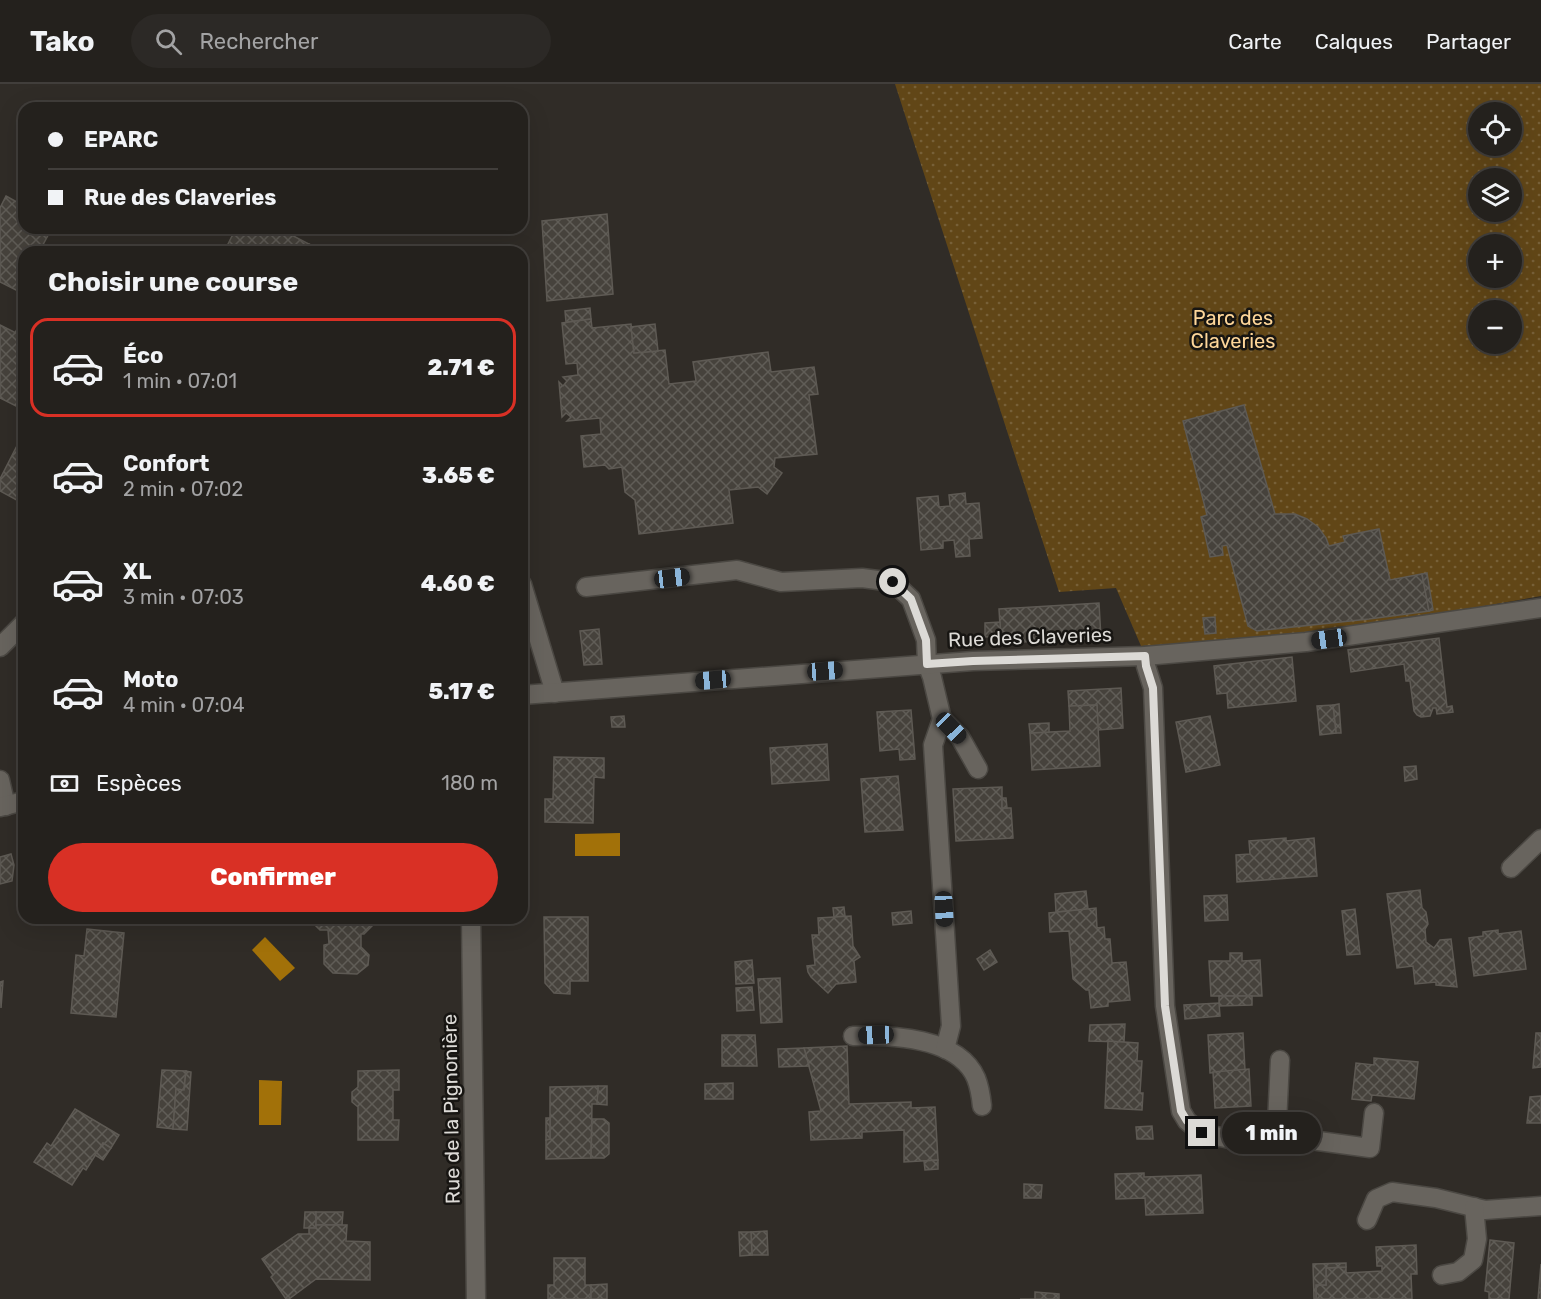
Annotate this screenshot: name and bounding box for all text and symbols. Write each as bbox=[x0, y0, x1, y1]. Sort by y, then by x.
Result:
search box bbox=[131, 14, 551, 68]
text: Tako bbox=[30, 25, 95, 58]
icon: search bbox=[152, 25, 185, 58]
text: Rechercher bbox=[200, 28, 318, 55]
text: Carte bbox=[1228, 29, 1282, 54]
text: Calques bbox=[1315, 29, 1393, 54]
text: Partager bbox=[1426, 29, 1511, 54]
map controls bbox=[1468, 102, 1522, 354]
button: locate bbox=[1468, 102, 1522, 156]
text: EPARC bbox=[84, 126, 158, 153]
button: layers bbox=[1468, 168, 1522, 222]
text: Rue des Claveries bbox=[84, 184, 276, 211]
button: + bbox=[1468, 234, 1522, 288]
text: Choisir une course bbox=[48, 266, 298, 298]
button: − bbox=[1468, 300, 1522, 354]
park label: Parc des Claveries bbox=[1191, 306, 1275, 353]
icon: car bbox=[51, 341, 105, 395]
text: Éco bbox=[123, 342, 163, 369]
text: 2.71 € bbox=[427, 354, 495, 381]
text: 1 min · 07:01 bbox=[123, 369, 237, 393]
icon: car bbox=[51, 449, 105, 503]
text: Confort bbox=[123, 450, 209, 477]
text: 3.65 € bbox=[422, 462, 495, 489]
text: 2 min · 07:02 bbox=[123, 477, 243, 501]
icon: car bbox=[51, 557, 105, 611]
text: XL bbox=[123, 558, 151, 585]
car bbox=[653, 567, 691, 589]
route start bbox=[879, 568, 906, 595]
text: 4.60 € bbox=[421, 570, 495, 597]
text: 3 min · 07:03 bbox=[123, 585, 244, 609]
street label: Rue des Claveries bbox=[948, 622, 1112, 652]
car bbox=[1310, 628, 1348, 650]
car bbox=[806, 661, 844, 681]
icon: car bbox=[51, 665, 105, 719]
text: Moto bbox=[123, 666, 178, 693]
car bbox=[694, 669, 732, 691]
text: 5.17 € bbox=[428, 678, 495, 705]
text: 4 min · 07:04 bbox=[123, 693, 245, 717]
car bbox=[932, 709, 970, 747]
icon: cash bbox=[48, 767, 81, 800]
text: Espèces bbox=[96, 770, 182, 797]
text: 180 m bbox=[441, 771, 498, 795]
button: Confirmer bbox=[48, 843, 498, 912]
car bbox=[934, 891, 954, 927]
street label: Rue de la Pignonière bbox=[437, 1014, 465, 1204]
car bbox=[858, 1025, 894, 1045]
callout: 1 min bbox=[1223, 1112, 1322, 1154]
route end bbox=[1188, 1119, 1215, 1146]
text: 1 min bbox=[1245, 1121, 1298, 1145]

